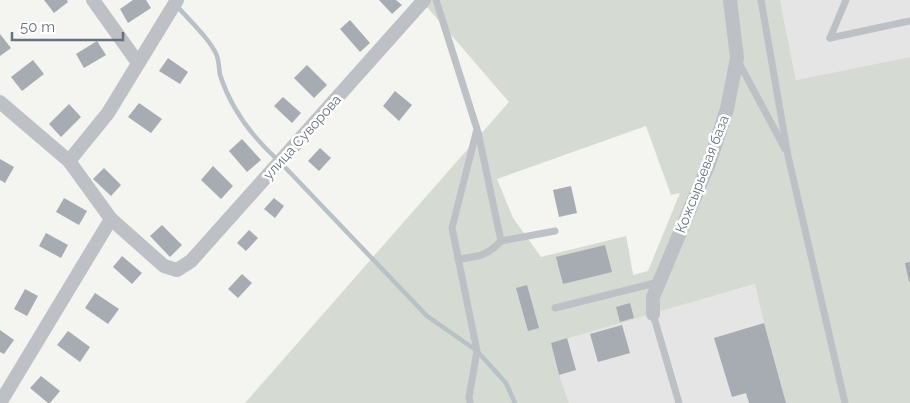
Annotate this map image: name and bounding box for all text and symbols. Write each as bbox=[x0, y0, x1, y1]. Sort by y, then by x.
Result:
scale bar bbox=[12, 10, 124, 42]
text: 50 m bbox=[20, 18, 55, 36]
street label: улица Суворова bbox=[260, 91, 344, 183]
street label: Кожсырьевая база bbox=[672, 113, 732, 235]

